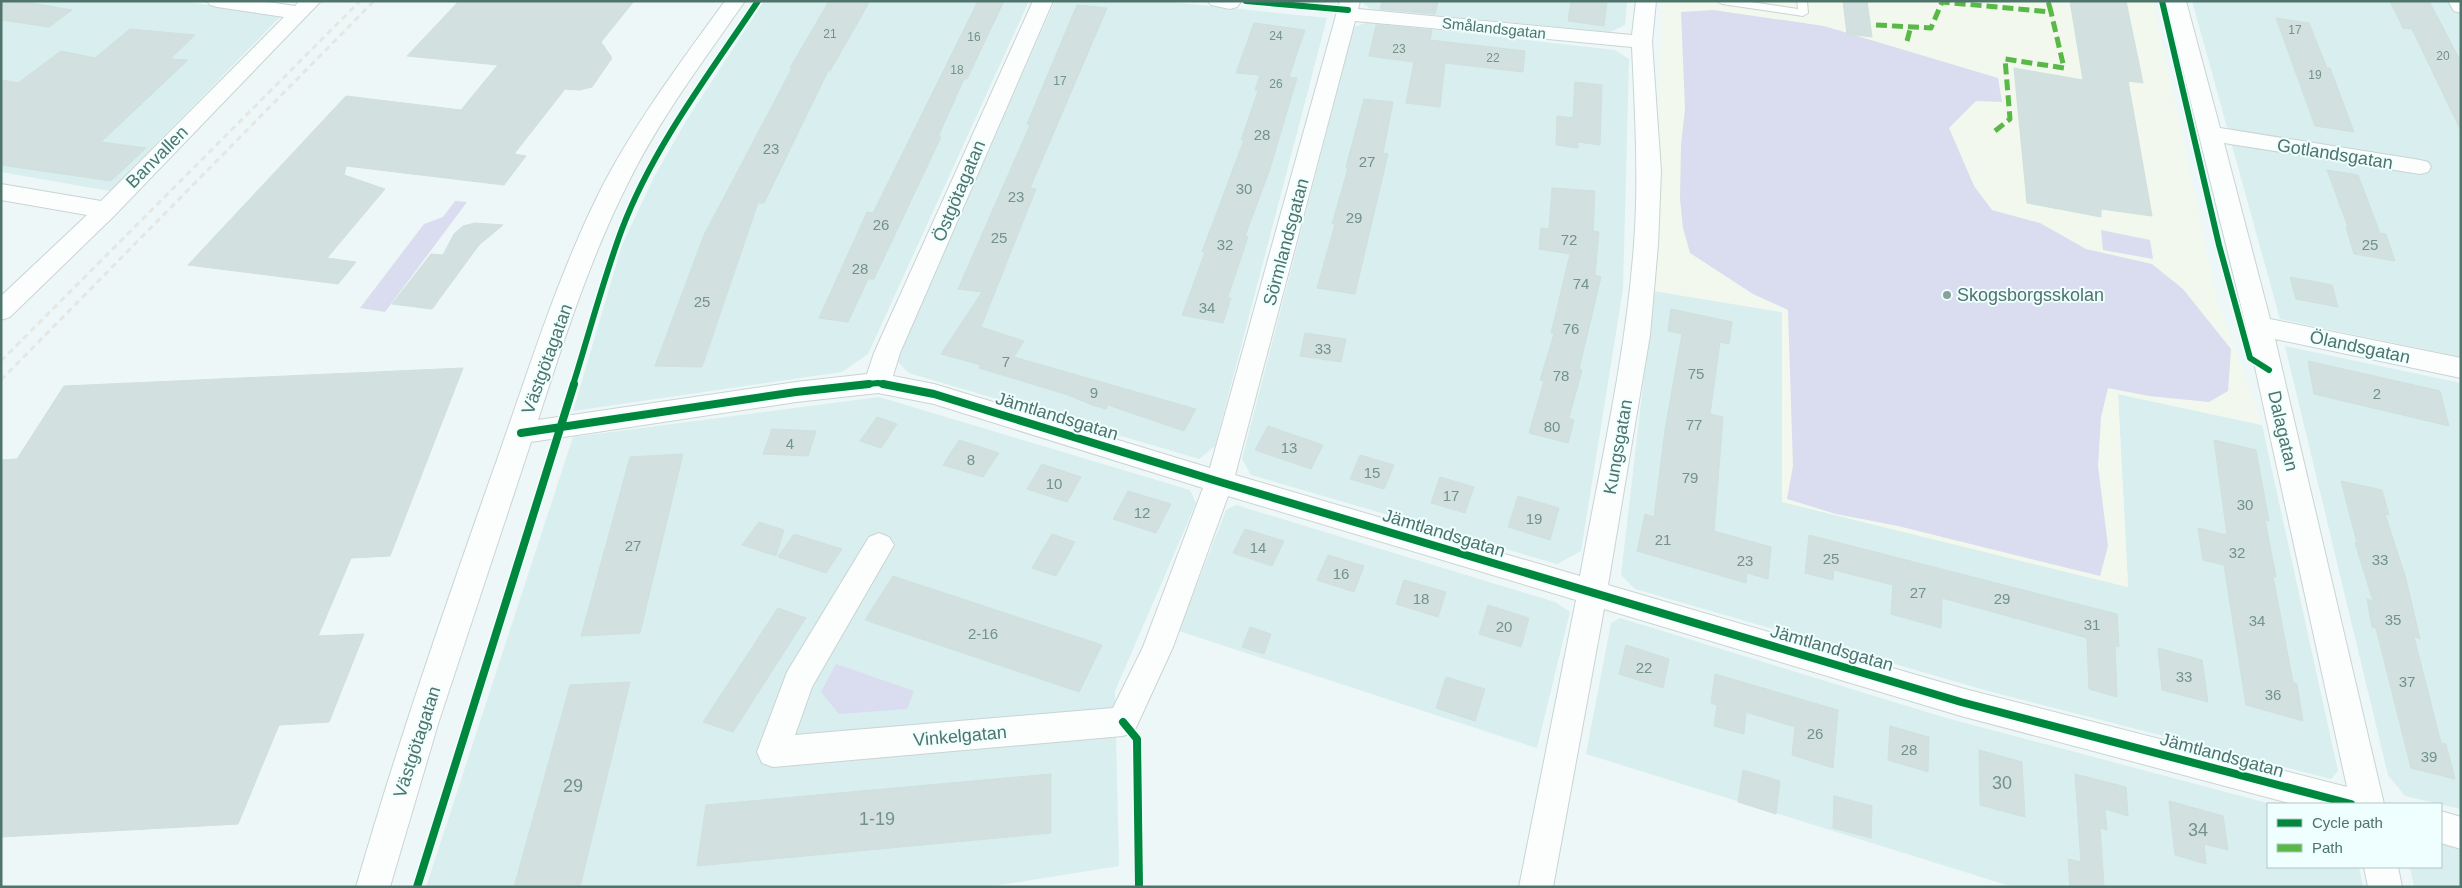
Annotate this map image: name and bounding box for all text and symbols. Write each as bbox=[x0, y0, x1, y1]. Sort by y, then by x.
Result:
street label: Smålandsgatan bbox=[1441, 14, 1547, 42]
house number: 17 bbox=[2288, 23, 2302, 37]
house number: 21 bbox=[823, 27, 837, 41]
house number: 24 bbox=[1269, 29, 1283, 43]
house number: 16 bbox=[967, 30, 981, 44]
house number: 23 bbox=[1392, 42, 1406, 56]
house number: 20 bbox=[2436, 49, 2450, 63]
house number: 22 bbox=[1486, 51, 1500, 65]
house number: 18 bbox=[950, 63, 964, 77]
house number: 19 bbox=[2308, 68, 2322, 82]
house number: 17 bbox=[1053, 74, 1067, 88]
house number: 26 bbox=[1269, 77, 1283, 91]
street label: Banvallen bbox=[122, 122, 192, 192]
house number: 28 bbox=[1254, 126, 1270, 143]
street label: Gotlandsgatan bbox=[2276, 135, 2394, 173]
street label: Östgötagatan bbox=[929, 137, 989, 245]
house number: 23 bbox=[763, 140, 779, 157]
house number: 27 bbox=[1359, 153, 1375, 170]
street label: Sörmlandsgatan bbox=[1259, 176, 1313, 308]
house number: 30 bbox=[1236, 180, 1252, 197]
house number: 23 bbox=[1008, 188, 1024, 205]
house number: 29 bbox=[1346, 209, 1362, 226]
house number: 26 bbox=[873, 216, 889, 233]
house number: 25 bbox=[991, 229, 1007, 246]
house number: 72 bbox=[1561, 231, 1577, 248]
house number: 32 bbox=[1217, 236, 1233, 253]
house number: 25 bbox=[2362, 236, 2378, 253]
house number: 28 bbox=[852, 260, 868, 277]
house number: 74 bbox=[1573, 275, 1589, 292]
place label: Skogsborgsskolan bbox=[1957, 285, 2104, 305]
marker: Skogsborgsskolan bbox=[1941, 289, 1953, 301]
house number: 25 bbox=[694, 293, 710, 310]
house number: 34 bbox=[1199, 299, 1215, 316]
street label: Västgötagatan bbox=[518, 301, 576, 417]
house number: 76 bbox=[1563, 320, 1579, 337]
street label: Ölandsgatan bbox=[2308, 327, 2412, 367]
house number: 33 bbox=[1315, 340, 1331, 357]
house number: 7 bbox=[1002, 353, 1010, 370]
house number: 75 bbox=[1688, 365, 1704, 382]
house number: 78 bbox=[1553, 367, 1569, 384]
house number: 9 bbox=[1090, 384, 1098, 401]
house number: 2 bbox=[2373, 385, 2381, 402]
street label: Jämtlandsgatan bbox=[993, 388, 1121, 444]
street label: Dalagatan bbox=[2264, 389, 2302, 473]
street label: Kungsgatan bbox=[1600, 398, 1636, 496]
house number: 77 bbox=[1686, 416, 1702, 433]
house number: 80 bbox=[1544, 418, 1560, 435]
house number: 4 bbox=[786, 435, 794, 452]
house number: 13 bbox=[1281, 439, 1297, 456]
house number: 8 bbox=[967, 451, 975, 468]
house number: 15 bbox=[1364, 464, 1380, 481]
house number: 79 bbox=[1682, 469, 1698, 486]
house number: 10 bbox=[1046, 475, 1062, 492]
house number: 17 bbox=[1443, 487, 1459, 504]
house number: 30 bbox=[2237, 496, 2253, 513]
house number: 12 bbox=[1134, 504, 1150, 521]
street label: Jämtlandsgatan bbox=[1380, 505, 1508, 561]
house number: 19 bbox=[1526, 510, 1542, 527]
house number: 21 bbox=[1655, 531, 1671, 548]
house number: 27 bbox=[625, 537, 641, 554]
house number: 14 bbox=[1250, 539, 1266, 556]
house number: 32 bbox=[2229, 544, 2245, 561]
house number: 25 bbox=[1823, 550, 1839, 567]
house number: 33 bbox=[2372, 551, 2388, 568]
house number: 23 bbox=[1737, 552, 1753, 569]
house number: 16 bbox=[1333, 565, 1349, 582]
house number: 27 bbox=[1910, 584, 1926, 601]
house number: 18 bbox=[1413, 590, 1429, 607]
house number: 29 bbox=[1994, 590, 2010, 607]
house number: 35 bbox=[2385, 611, 2401, 628]
house number: 34 bbox=[2249, 612, 2265, 629]
house number: 31 bbox=[2084, 616, 2100, 633]
house number: 20 bbox=[1496, 618, 1512, 635]
street label: Jämtlandsgatan bbox=[1768, 621, 1896, 675]
house number: 2-16 bbox=[968, 625, 998, 642]
house number: 22 bbox=[1636, 659, 1652, 676]
house number: 33 bbox=[2176, 668, 2192, 685]
house number: 37 bbox=[2399, 673, 2415, 690]
street label: Västgötagatan bbox=[390, 684, 444, 800]
house number: 36 bbox=[2265, 686, 2281, 703]
street label: Vinkelgatan bbox=[912, 722, 1008, 750]
house number: 26 bbox=[1807, 725, 1823, 742]
street label: Jämtlandsgatan bbox=[2158, 729, 2286, 781]
house number: 28 bbox=[1901, 741, 1917, 758]
house number: 39 bbox=[2421, 748, 2437, 765]
house number: 30 bbox=[1992, 773, 2012, 793]
house number: 29 bbox=[563, 776, 583, 796]
legend bbox=[2267, 803, 2442, 868]
house number: 1-19 bbox=[859, 809, 895, 829]
text: Cycle path bbox=[2312, 814, 2383, 831]
house number: 34 bbox=[2188, 820, 2208, 840]
text: Path bbox=[2312, 839, 2343, 856]

